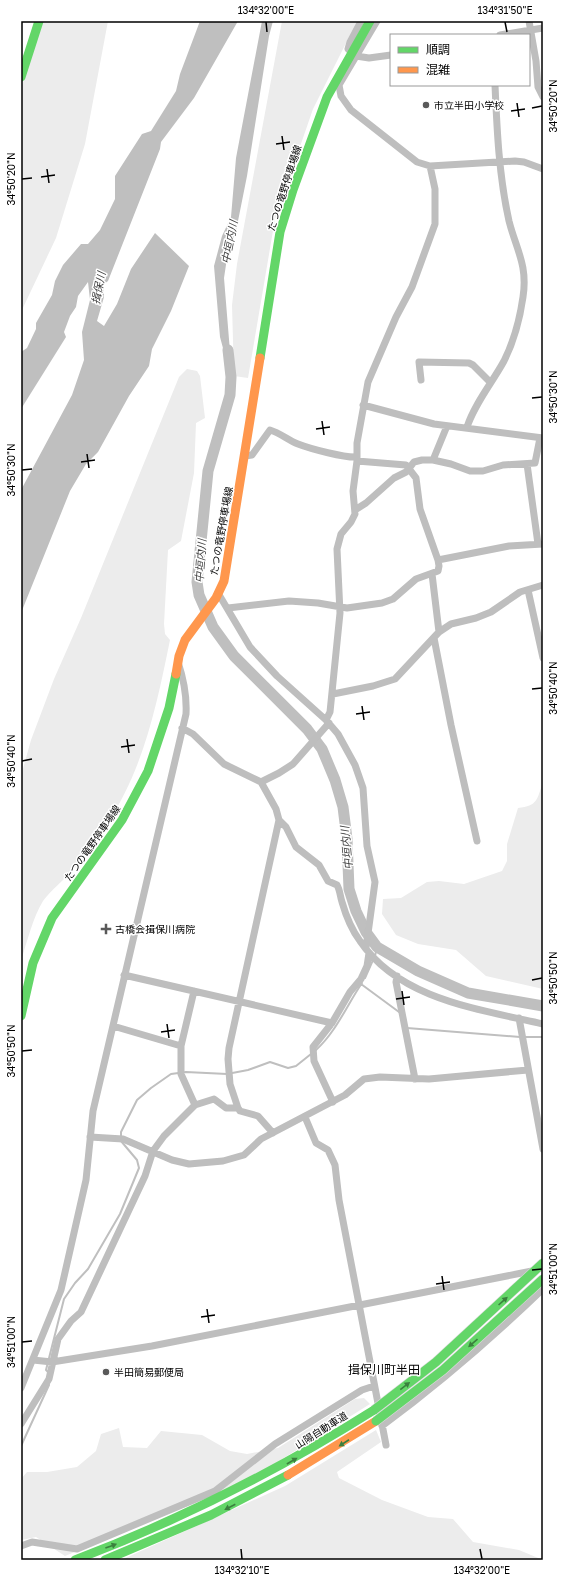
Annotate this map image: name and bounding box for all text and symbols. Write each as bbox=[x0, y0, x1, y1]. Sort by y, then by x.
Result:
text: 134°32'00"E bbox=[238, 4, 294, 16]
text: 134°31'50"E bbox=[477, 4, 533, 16]
legend bbox=[390, 34, 530, 86]
text: 順調 bbox=[426, 42, 450, 57]
text: 混雑 bbox=[426, 62, 450, 77]
text: 34°50'20"N bbox=[547, 79, 559, 133]
place label: 市立半田小学校 bbox=[434, 99, 504, 111]
marker: 市立半田小学校 bbox=[421, 100, 431, 110]
street label: たつの竜野停車場線 bbox=[264, 143, 304, 233]
text: 34°50'20"N bbox=[5, 152, 17, 206]
water label: 中垣内川 bbox=[218, 218, 240, 265]
water label: 揖保川 bbox=[88, 270, 108, 305]
text: 34°50'30"N bbox=[547, 370, 559, 424]
text: 34°50'30"N bbox=[5, 443, 17, 497]
street label: たつの竜野停車場線 bbox=[207, 486, 235, 576]
water label: 中垣内川 bbox=[192, 538, 208, 583]
text: 34°50'40"N bbox=[547, 661, 559, 715]
text: 34°50'40"N bbox=[5, 734, 17, 788]
street label: たつの竜野停車場線 bbox=[61, 803, 123, 883]
water label: 中垣内川 bbox=[338, 825, 354, 870]
marker: 古橋会揖保川病院 bbox=[100, 923, 112, 935]
place label: 古橋会揖保川病院 bbox=[115, 923, 195, 935]
text: 34°50'50"N bbox=[547, 951, 559, 1005]
text: 34°50'50"N bbox=[5, 1024, 17, 1078]
text: 34°51'00"N bbox=[547, 1243, 559, 1295]
one-way arrow bbox=[498, 1297, 508, 1306]
text: 34°51'00"N bbox=[5, 1316, 17, 1368]
one-way arrow bbox=[468, 1339, 479, 1348]
district label: 揖保川町半田 bbox=[348, 1362, 420, 1377]
place label: 半田簡易郵便局 bbox=[114, 1366, 184, 1378]
marker: 半田簡易郵便局 bbox=[101, 1367, 111, 1377]
one-way arrow bbox=[399, 1382, 410, 1391]
street label: 山陽自動車道 bbox=[292, 1409, 350, 1451]
one-way arrow bbox=[339, 1439, 349, 1447]
one-way arrow bbox=[286, 1457, 298, 1464]
one-way arrow bbox=[225, 1503, 236, 1510]
one-way arrow bbox=[106, 1543, 118, 1549]
text: 134°32'10"E bbox=[214, 1564, 270, 1576]
text: 134°32'00"E bbox=[454, 1564, 510, 1576]

